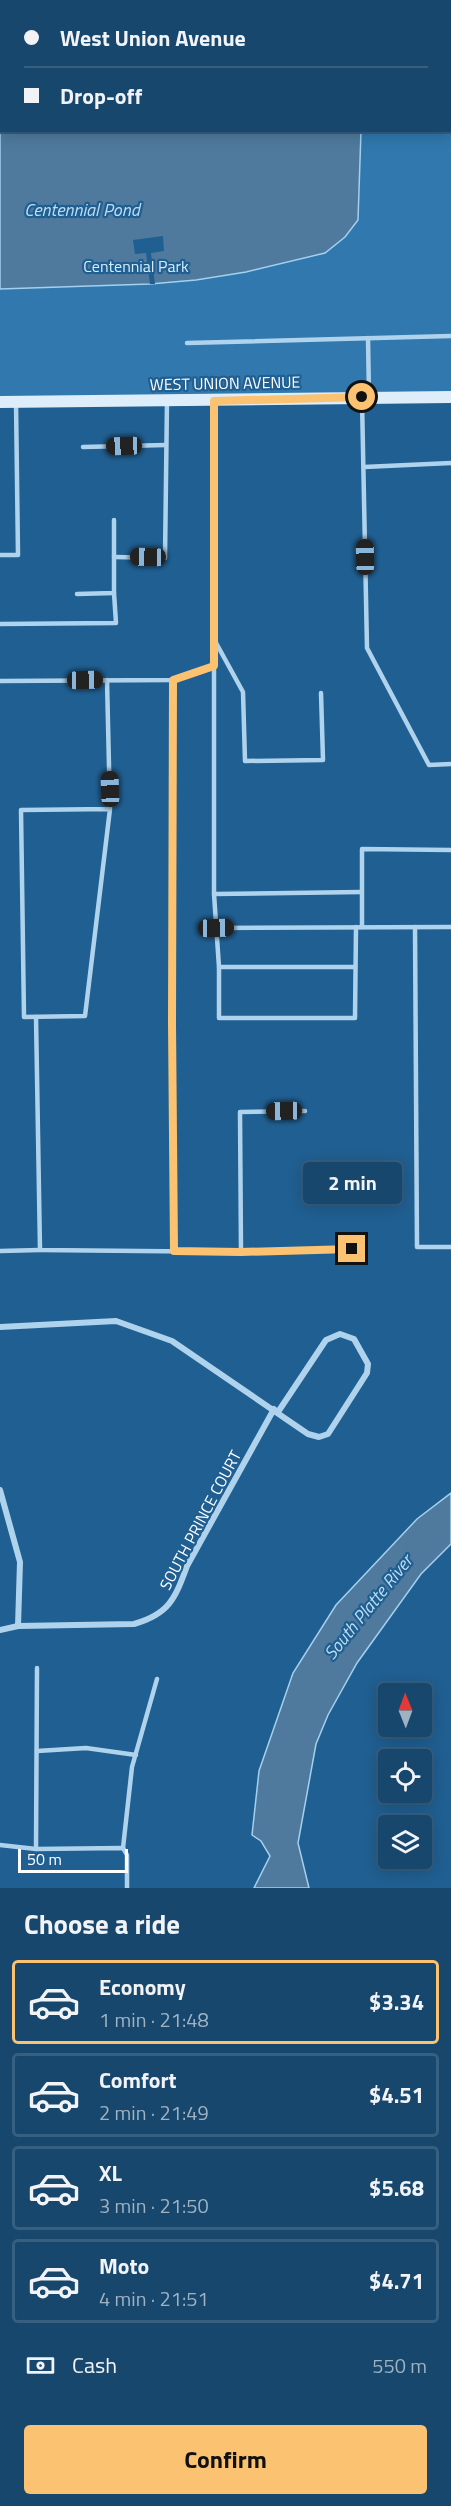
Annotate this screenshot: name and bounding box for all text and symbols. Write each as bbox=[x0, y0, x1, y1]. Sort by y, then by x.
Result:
text: West Union Avenue bbox=[60, 21, 246, 55]
text: Drop-off bbox=[60, 79, 142, 113]
water label: Centennial Pond bbox=[24, 196, 142, 223]
park label: Centennial Park bbox=[83, 254, 189, 278]
street label: WEST UNION AVENUE bbox=[149, 370, 301, 396]
route start bbox=[348, 383, 375, 410]
car bbox=[106, 436, 142, 456]
car bbox=[356, 539, 374, 575]
car bbox=[130, 548, 166, 566]
car bbox=[67, 671, 103, 689]
car bbox=[100, 771, 120, 807]
car bbox=[198, 919, 234, 937]
car bbox=[266, 1102, 302, 1120]
callout: 2 min bbox=[302, 1162, 401, 1204]
text: 2 min bbox=[328, 1167, 377, 1198]
route end bbox=[338, 1235, 365, 1262]
street label: SOUTH PRINCE COURT bbox=[153, 1445, 247, 1594]
water label: South Platte River bbox=[317, 1547, 420, 1665]
north arrow bbox=[378, 1683, 432, 1737]
map controls bbox=[378, 1683, 432, 1869]
button: locate bbox=[378, 1749, 432, 1803]
button: layers bbox=[378, 1815, 432, 1869]
scale bar bbox=[18, 1846, 128, 1874]
text: 50 m bbox=[27, 1847, 62, 1871]
text: Choose a ride bbox=[24, 1903, 180, 1944]
text: Economy bbox=[99, 1970, 186, 2004]
icon: car bbox=[27, 1975, 81, 2029]
text: $3.34 bbox=[369, 1985, 424, 2019]
text: 1 min · 21:48 bbox=[99, 2004, 209, 2035]
text: Comfort bbox=[99, 2063, 177, 2097]
icon: car bbox=[27, 2068, 81, 2122]
text: $4.51 bbox=[369, 2078, 424, 2112]
text: 2 min · 21:49 bbox=[99, 2097, 209, 2128]
text: XL bbox=[99, 2156, 122, 2190]
icon: car bbox=[27, 2161, 81, 2215]
text: $5.68 bbox=[369, 2171, 424, 2205]
text: 3 min · 21:50 bbox=[99, 2190, 209, 2221]
text: Moto bbox=[99, 2249, 149, 2283]
icon: car bbox=[27, 2254, 81, 2308]
text: $4.71 bbox=[369, 2264, 424, 2298]
text: 4 min · 21:51 bbox=[99, 2283, 209, 2314]
text: Cash bbox=[72, 2348, 117, 2382]
icon: cash bbox=[24, 2349, 57, 2382]
text: 550 m bbox=[372, 2350, 427, 2381]
button: Confirm bbox=[24, 2425, 427, 2494]

